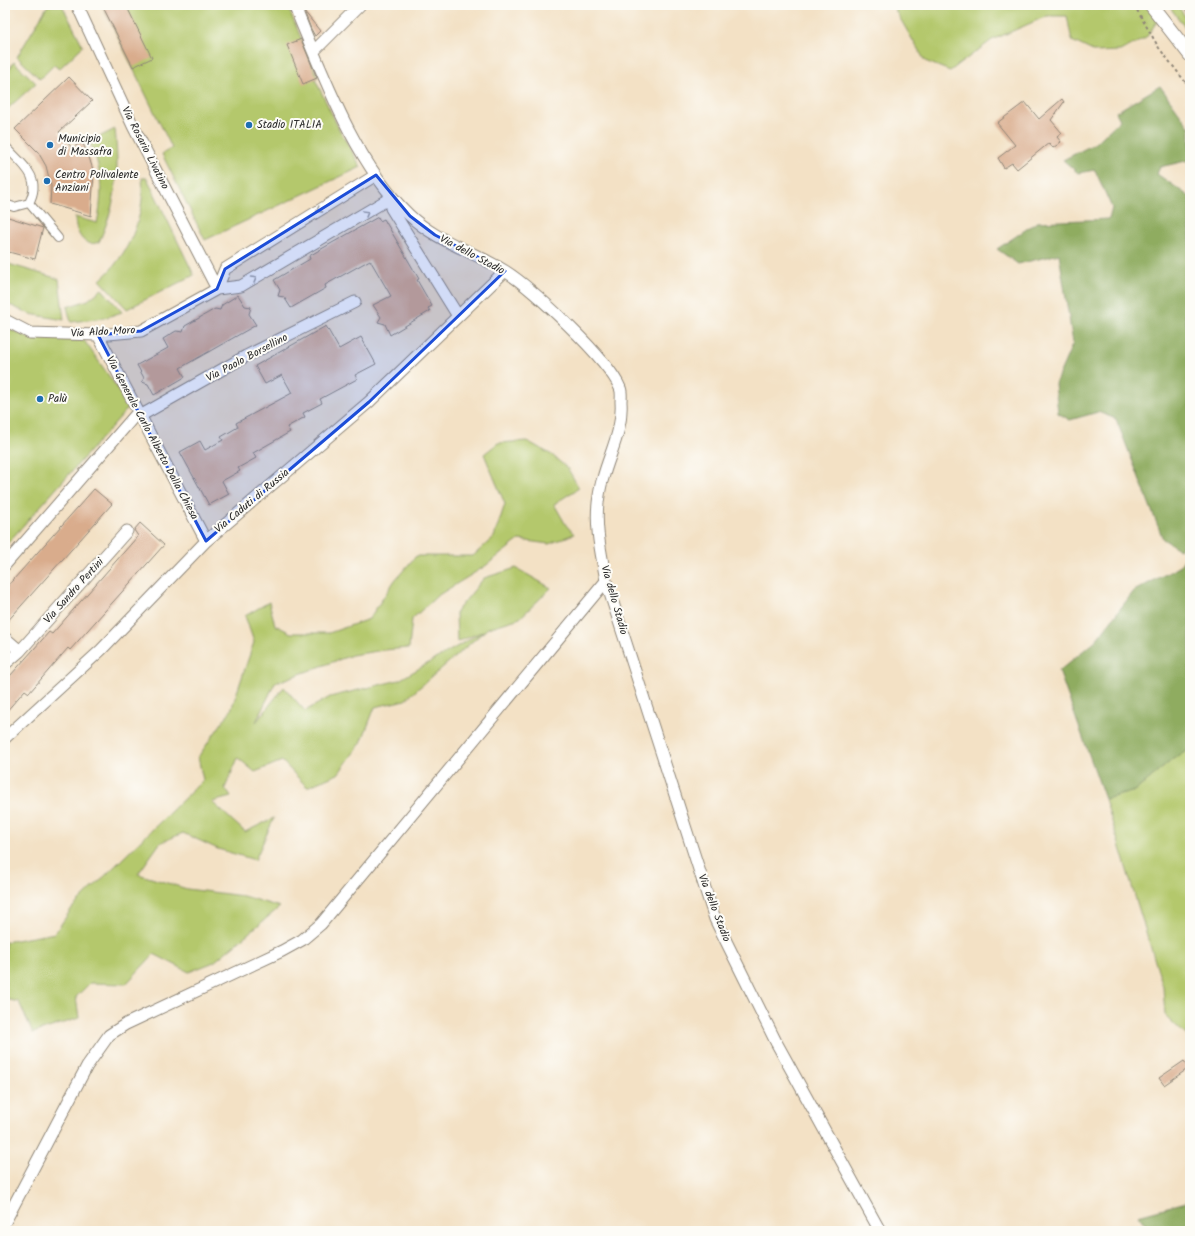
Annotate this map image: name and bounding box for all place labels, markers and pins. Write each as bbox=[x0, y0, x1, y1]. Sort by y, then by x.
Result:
place label: Stadio ITALIA bbox=[257, 116, 322, 134]
marker: Stadio ITALIA bbox=[244, 120, 254, 130]
place label: Municipio di Massafra bbox=[58, 130, 112, 161]
marker: Municipio di Massafra bbox=[45, 140, 55, 150]
place label: Centro Polivalente Anziani bbox=[55, 166, 139, 197]
marker: Centro Polivalente Anziani bbox=[42, 176, 52, 186]
place label: Palù bbox=[48, 390, 68, 408]
marker: Palù bbox=[35, 394, 45, 404]

